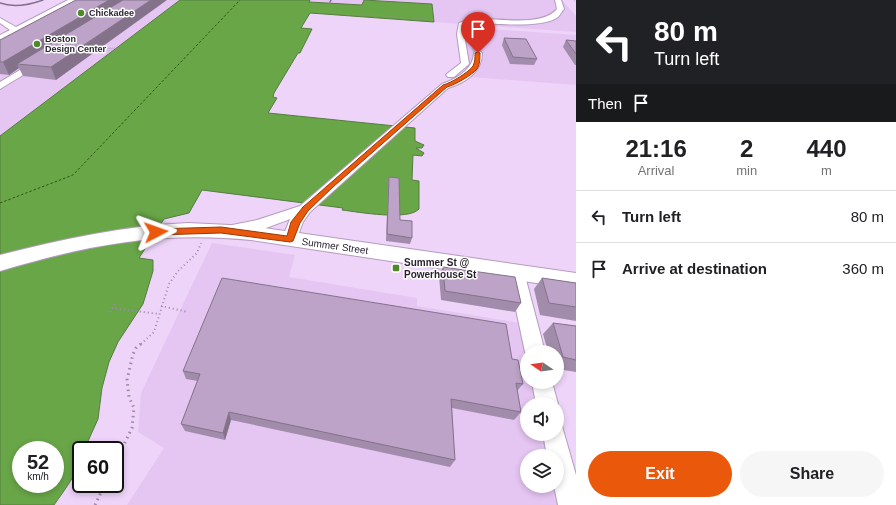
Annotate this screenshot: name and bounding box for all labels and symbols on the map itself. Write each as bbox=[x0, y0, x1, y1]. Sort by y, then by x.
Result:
marker: Chickadee bbox=[76, 8, 86, 18]
place label: Chickadee bbox=[89, 8, 134, 18]
pin bbox=[461, 12, 495, 53]
place label: Boston Design Center bbox=[45, 34, 107, 54]
marker: Boston Design Center bbox=[32, 39, 42, 49]
position arrow bbox=[135, 211, 177, 253]
street label: Summer Street bbox=[301, 236, 369, 256]
place label: Summer St @ Powerhouse St bbox=[404, 257, 477, 280]
marker: Summer St @ Powerhouse St bbox=[391, 263, 401, 273]
north arrow bbox=[520, 345, 564, 389]
speed limit sign: 60 bbox=[72, 441, 124, 493]

